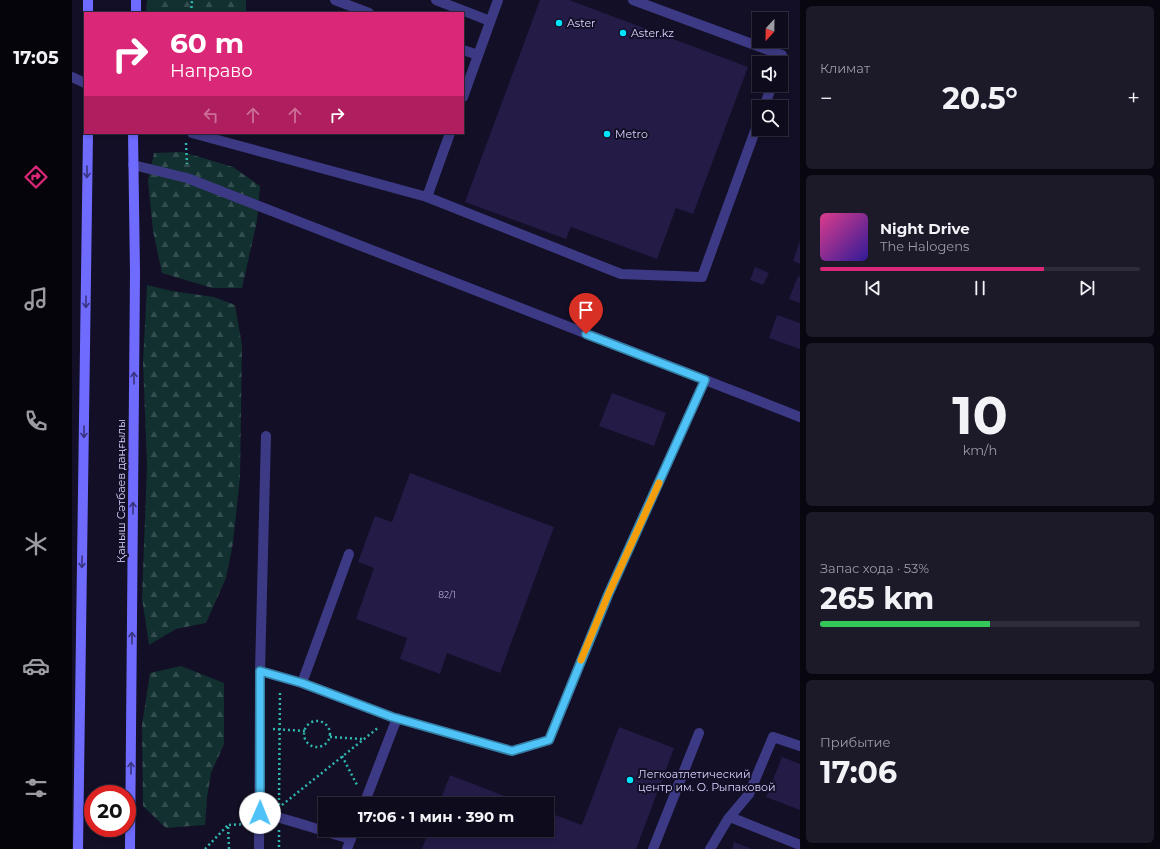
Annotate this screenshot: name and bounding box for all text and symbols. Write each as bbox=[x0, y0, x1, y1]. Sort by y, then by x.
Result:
north arrow bbox=[752, 12, 788, 48]
map controls bbox=[752, 12, 788, 136]
place label: Aster bbox=[567, 16, 596, 30]
marker: Aster bbox=[554, 18, 564, 28]
text: 60 m bbox=[170, 26, 244, 60]
place label: Aster.kz bbox=[631, 26, 674, 40]
icon: right bbox=[104, 28, 156, 80]
marker: Aster.kz bbox=[618, 28, 628, 38]
text: 17:05 bbox=[13, 47, 59, 69]
button: sound bbox=[752, 56, 788, 92]
text: Направо bbox=[170, 60, 253, 82]
text: Климат bbox=[820, 60, 870, 76]
text: 20.5° bbox=[942, 80, 1018, 117]
text: − bbox=[820, 85, 833, 112]
text: + bbox=[1127, 85, 1140, 112]
button: search bbox=[752, 100, 788, 136]
icon: left bbox=[200, 104, 222, 126]
icon: ahead bbox=[242, 104, 264, 126]
icon: ahead bbox=[284, 104, 306, 126]
icon: right bbox=[326, 104, 348, 126]
place label: Metro bbox=[615, 127, 648, 141]
marker: Metro bbox=[602, 129, 612, 139]
icon: directions bbox=[22, 163, 50, 191]
one-way arrow bbox=[83, 165, 91, 178]
text: Night Drive bbox=[880, 219, 970, 238]
text: The Halogens bbox=[880, 238, 969, 254]
icon: previous bbox=[862, 277, 884, 299]
icon: pause bbox=[969, 277, 991, 299]
icon: next bbox=[1076, 277, 1098, 299]
icon: music bbox=[22, 285, 50, 313]
pin bbox=[569, 293, 603, 334]
one-way arrow bbox=[82, 295, 90, 308]
icon: arrive bbox=[575, 299, 597, 321]
one-way arrow bbox=[130, 372, 138, 385]
text: 10 bbox=[952, 384, 1008, 447]
icon: phone bbox=[22, 407, 50, 435]
street label: Қаныш Сәтбаев даңғылы bbox=[114, 419, 128, 563]
one-way arrow bbox=[80, 425, 88, 438]
text: km/h bbox=[963, 442, 997, 458]
one-way arrow bbox=[129, 502, 137, 515]
icon: climate bbox=[22, 530, 50, 558]
one-way arrow bbox=[78, 555, 86, 568]
text: Запас хода · 53% bbox=[820, 560, 929, 576]
text: 265 km bbox=[820, 580, 934, 617]
house number: 82/1 bbox=[438, 589, 456, 600]
one-way arrow bbox=[128, 632, 136, 645]
icon: car bbox=[22, 652, 50, 680]
text: Прибытие bbox=[820, 734, 891, 750]
text: 17:06 bbox=[820, 754, 897, 791]
one-way arrow bbox=[127, 762, 135, 775]
place label: Легкоатлетический центр им. О. Рыпаковой bbox=[638, 767, 776, 794]
icon: filters bbox=[22, 774, 50, 802]
marker: Легкоатлетический центр им. О. Рыпаковой bbox=[625, 775, 635, 785]
speed limit sign: 20 bbox=[84, 785, 136, 837]
position arrow bbox=[239, 792, 281, 834]
text: 17:06 · 1 мин · 390 m bbox=[358, 807, 514, 826]

